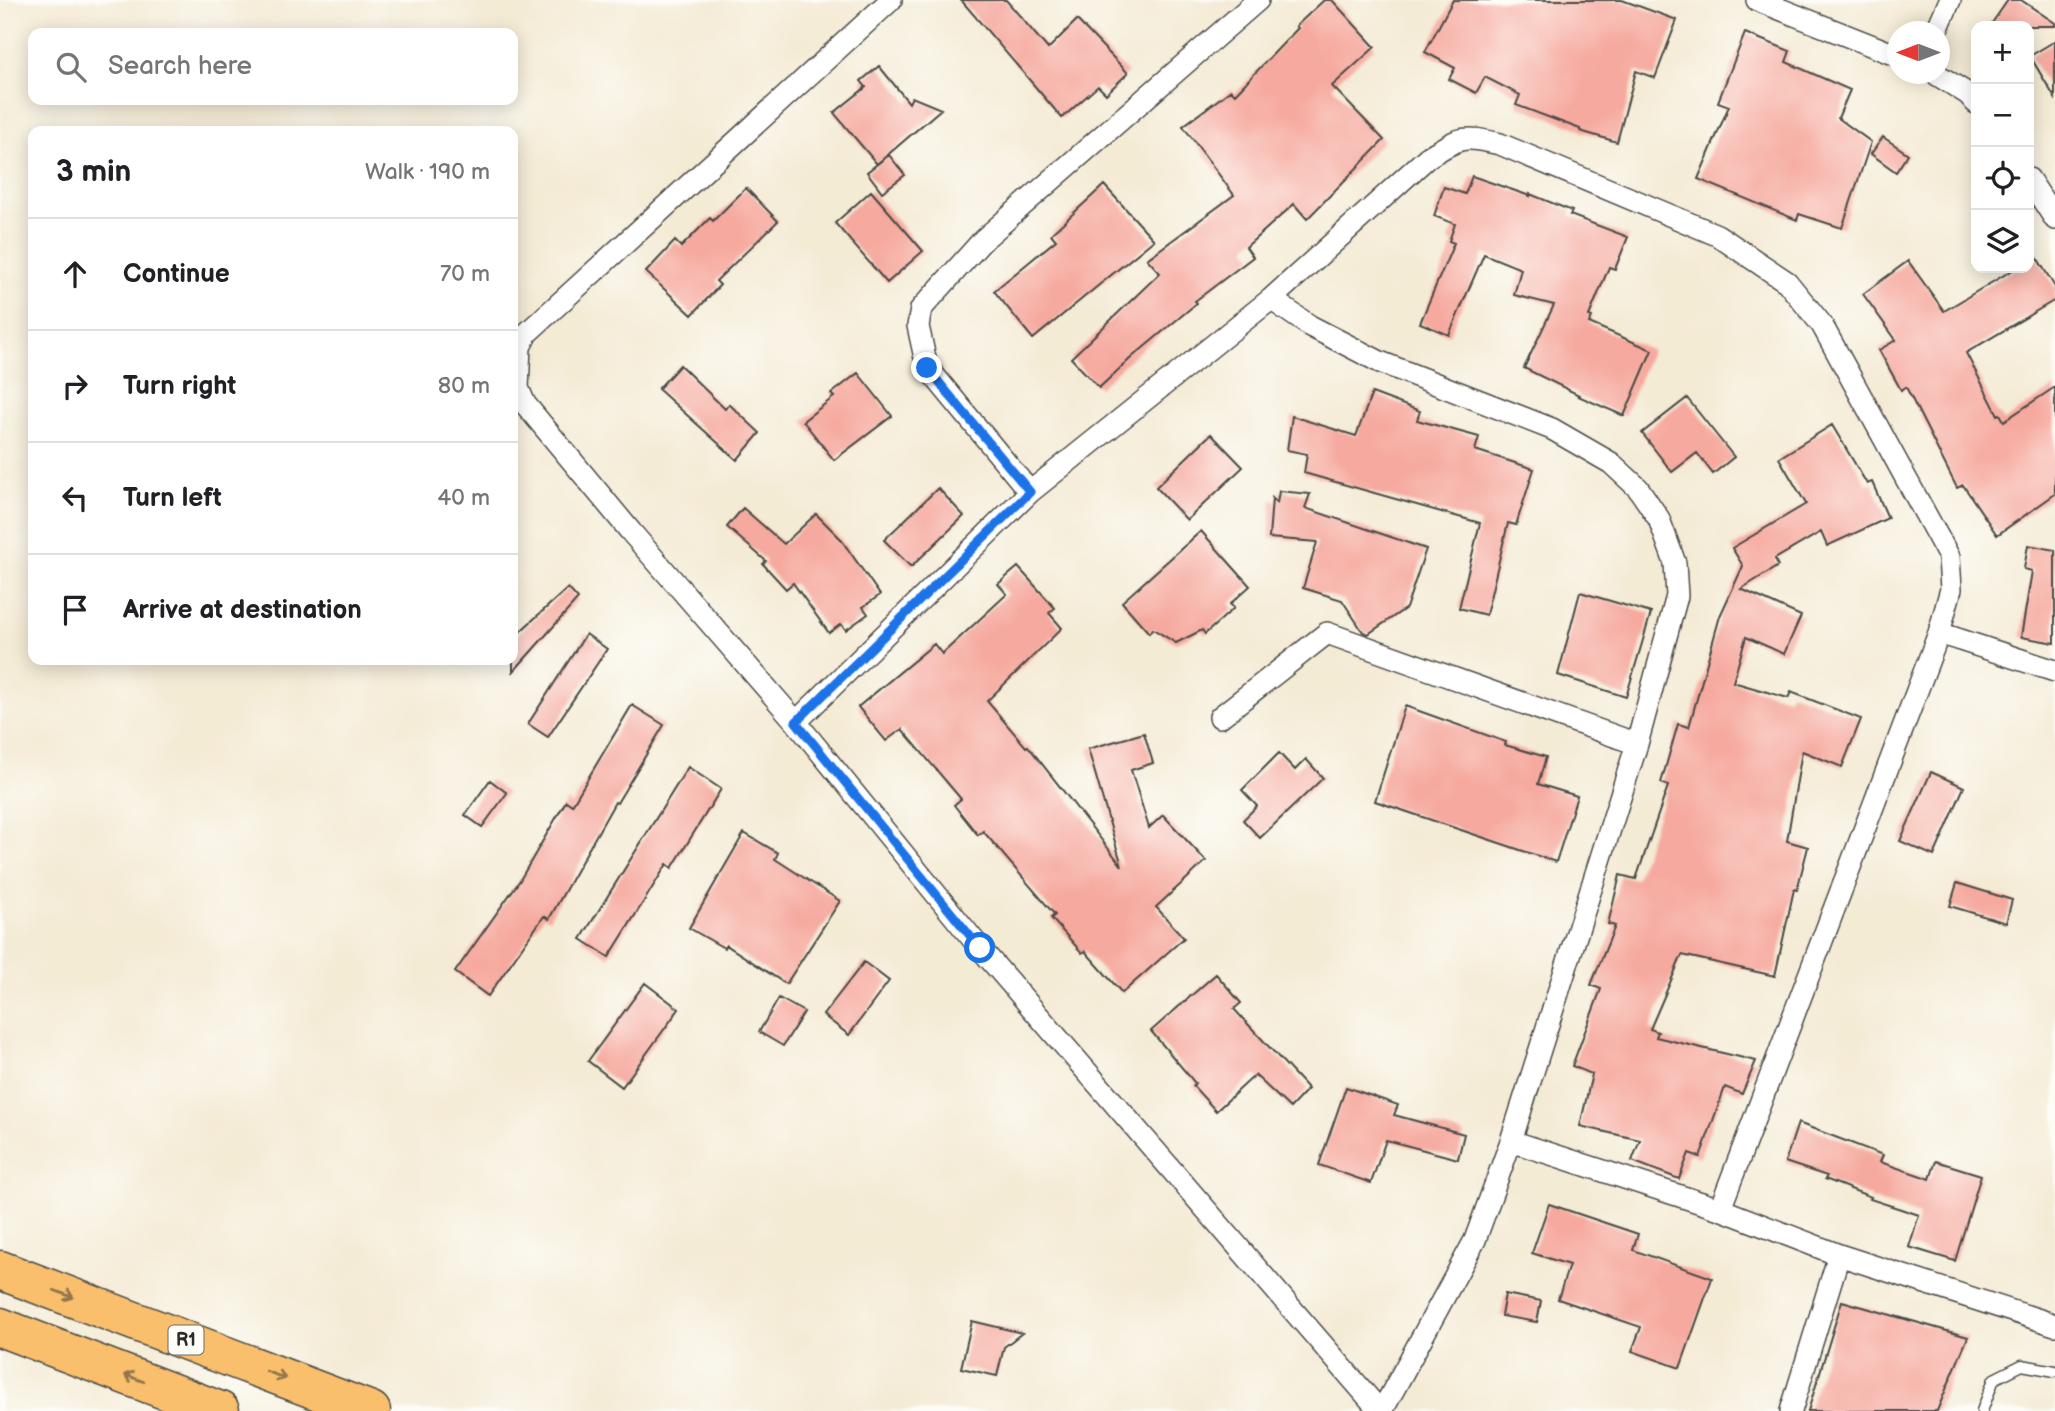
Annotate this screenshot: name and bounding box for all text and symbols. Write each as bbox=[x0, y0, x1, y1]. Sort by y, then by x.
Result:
north arrow bbox=[1887, 21, 1950, 84]
map controls bbox=[1971, 21, 2034, 273]
button: + bbox=[1971, 21, 2034, 84]
search box bbox=[28, 28, 518, 105]
icon: search bbox=[52, 48, 90, 86]
text: Search here bbox=[108, 51, 252, 82]
button: − bbox=[1971, 84, 2034, 147]
button: locate bbox=[1971, 147, 2034, 210]
text: 3 min bbox=[56, 154, 131, 190]
text: Walk · 190 m bbox=[365, 158, 490, 186]
button: layers bbox=[1971, 210, 2034, 273]
icon: ahead bbox=[56, 255, 94, 293]
text: Continue bbox=[123, 259, 230, 290]
text: 70 m bbox=[440, 260, 490, 288]
route end bbox=[911, 352, 942, 383]
icon: right bbox=[56, 367, 94, 405]
text: Turn right bbox=[123, 371, 236, 402]
text: 80 m bbox=[438, 372, 490, 400]
icon: left bbox=[56, 479, 94, 517]
text: Turn left bbox=[123, 483, 222, 514]
text: 40 m bbox=[437, 484, 490, 512]
icon: arrive bbox=[56, 591, 94, 629]
text: Arrive at destination bbox=[123, 595, 362, 626]
route start bbox=[964, 932, 995, 963]
one-way arrow bbox=[52, 1289, 74, 1302]
road number: R1 bbox=[168, 1325, 204, 1354]
one-way arrow bbox=[123, 1370, 145, 1383]
one-way arrow bbox=[265, 1370, 287, 1382]

